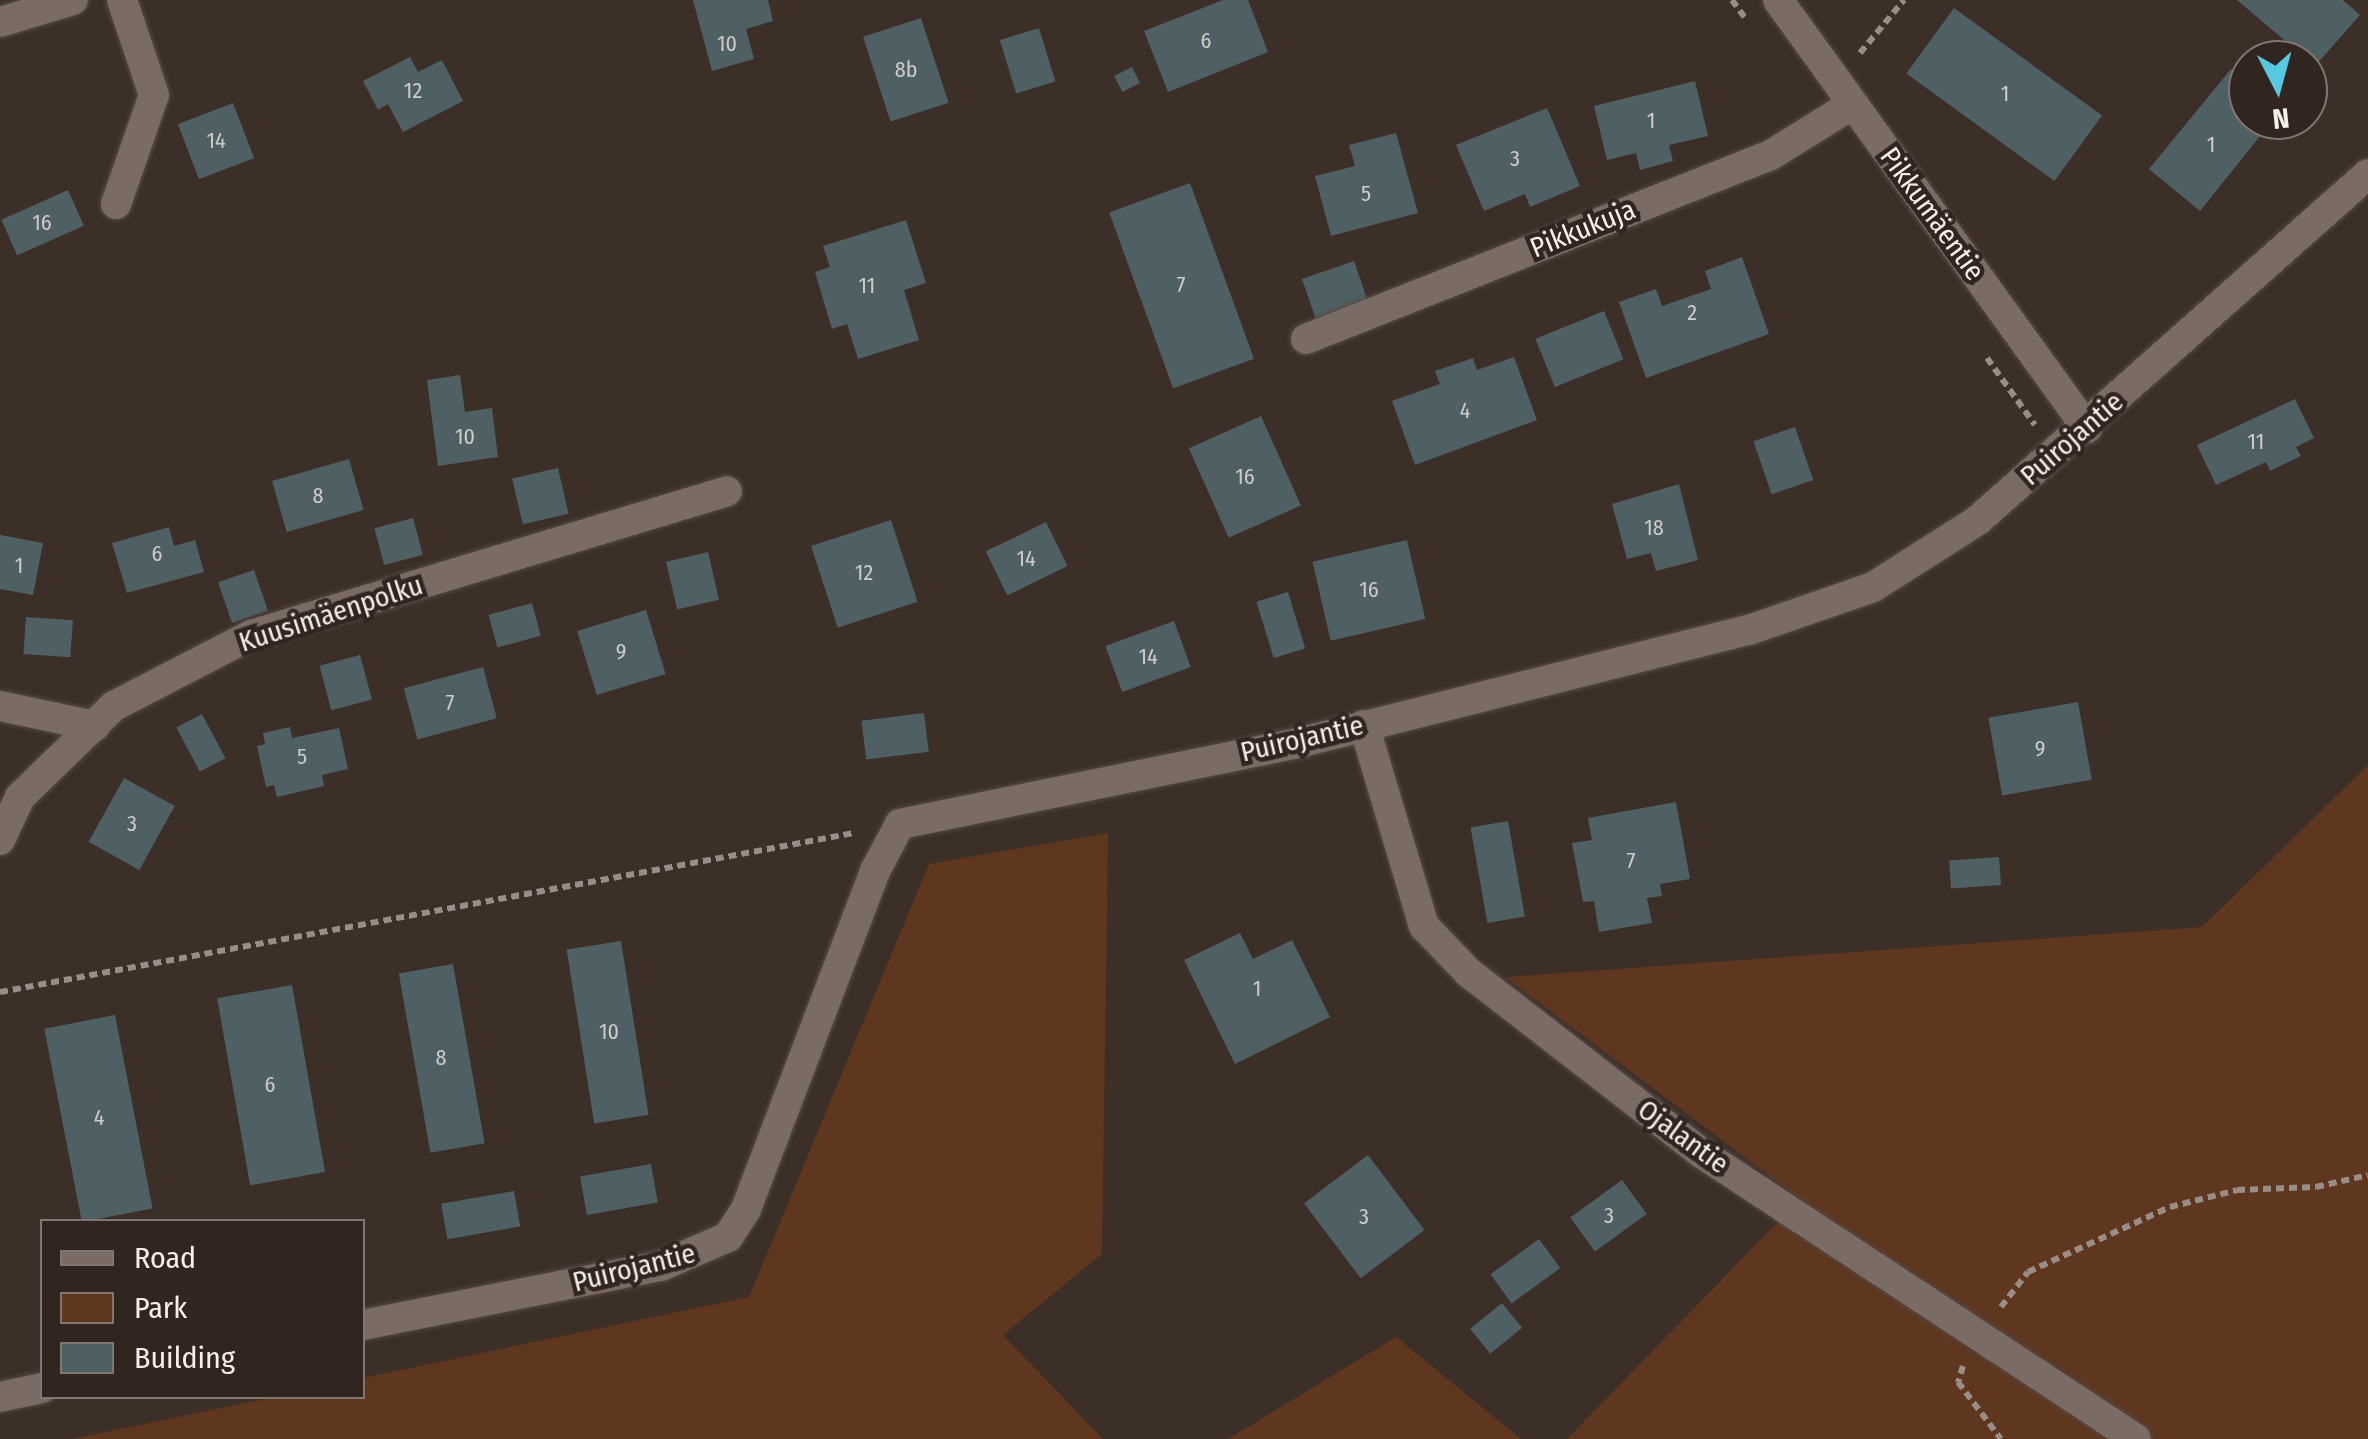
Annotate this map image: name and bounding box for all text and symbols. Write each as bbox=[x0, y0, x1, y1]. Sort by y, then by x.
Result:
house number: 6 bbox=[1201, 28, 1211, 54]
house number: 10 bbox=[717, 31, 737, 57]
north arrow bbox=[2228, 40, 2328, 140]
house number: 8b bbox=[895, 57, 917, 83]
house number: 12 bbox=[404, 78, 422, 104]
house number: 1 bbox=[2001, 81, 2009, 107]
text: N bbox=[2271, 101, 2291, 136]
house number: 1 bbox=[1647, 108, 1655, 134]
house number: 14 bbox=[206, 128, 226, 154]
house number: 1 bbox=[2207, 132, 2215, 158]
street label: Pikkumäentie bbox=[1873, 141, 1991, 287]
house number: 3 bbox=[1510, 146, 1520, 172]
house number: 5 bbox=[1361, 181, 1371, 207]
street label: Pikkukuja bbox=[1525, 193, 1641, 265]
house number: 16 bbox=[32, 210, 52, 236]
house number: 7 bbox=[1177, 272, 1185, 298]
house number: 11 bbox=[859, 273, 875, 299]
house number: 2 bbox=[1687, 300, 1697, 326]
street label: Puirojantie bbox=[2014, 385, 2130, 493]
house number: 4 bbox=[1460, 398, 1470, 424]
house number: 10 bbox=[455, 424, 475, 450]
house number: 11 bbox=[2248, 429, 2264, 455]
house number: 16 bbox=[1235, 464, 1255, 490]
house number: 8 bbox=[313, 483, 323, 509]
house number: 18 bbox=[1644, 515, 1664, 541]
house number: 6 bbox=[152, 541, 162, 567]
house number: 14 bbox=[1016, 546, 1036, 572]
house number: 1 bbox=[15, 553, 23, 579]
house number: 12 bbox=[855, 560, 873, 586]
street label: Kuusimäenpolku bbox=[235, 568, 427, 660]
house number: 16 bbox=[1359, 577, 1379, 603]
house number: 9 bbox=[616, 639, 626, 665]
house number: 14 bbox=[1138, 644, 1158, 670]
house number: 7 bbox=[446, 690, 454, 716]
street label: Puirojantie bbox=[1237, 709, 1367, 769]
house number: 9 bbox=[2035, 736, 2045, 762]
house number: 5 bbox=[297, 744, 307, 770]
house number: 3 bbox=[127, 811, 137, 837]
house number: 7 bbox=[1627, 848, 1635, 874]
house number: 1 bbox=[1253, 976, 1261, 1002]
house number: 10 bbox=[599, 1019, 619, 1045]
house number: 8 bbox=[436, 1045, 446, 1071]
house number: 6 bbox=[265, 1072, 275, 1098]
street label: Ojalantie bbox=[1631, 1093, 1735, 1181]
house number: 4 bbox=[94, 1105, 104, 1131]
house number: 3 bbox=[1604, 1203, 1614, 1229]
house number: 3 bbox=[1359, 1204, 1369, 1230]
legend bbox=[40, 1219, 365, 1399]
street label: Puirojantie bbox=[569, 1237, 699, 1299]
text: Road bbox=[134, 1240, 196, 1276]
text: Park bbox=[134, 1290, 187, 1326]
text: Building bbox=[134, 1340, 235, 1376]

